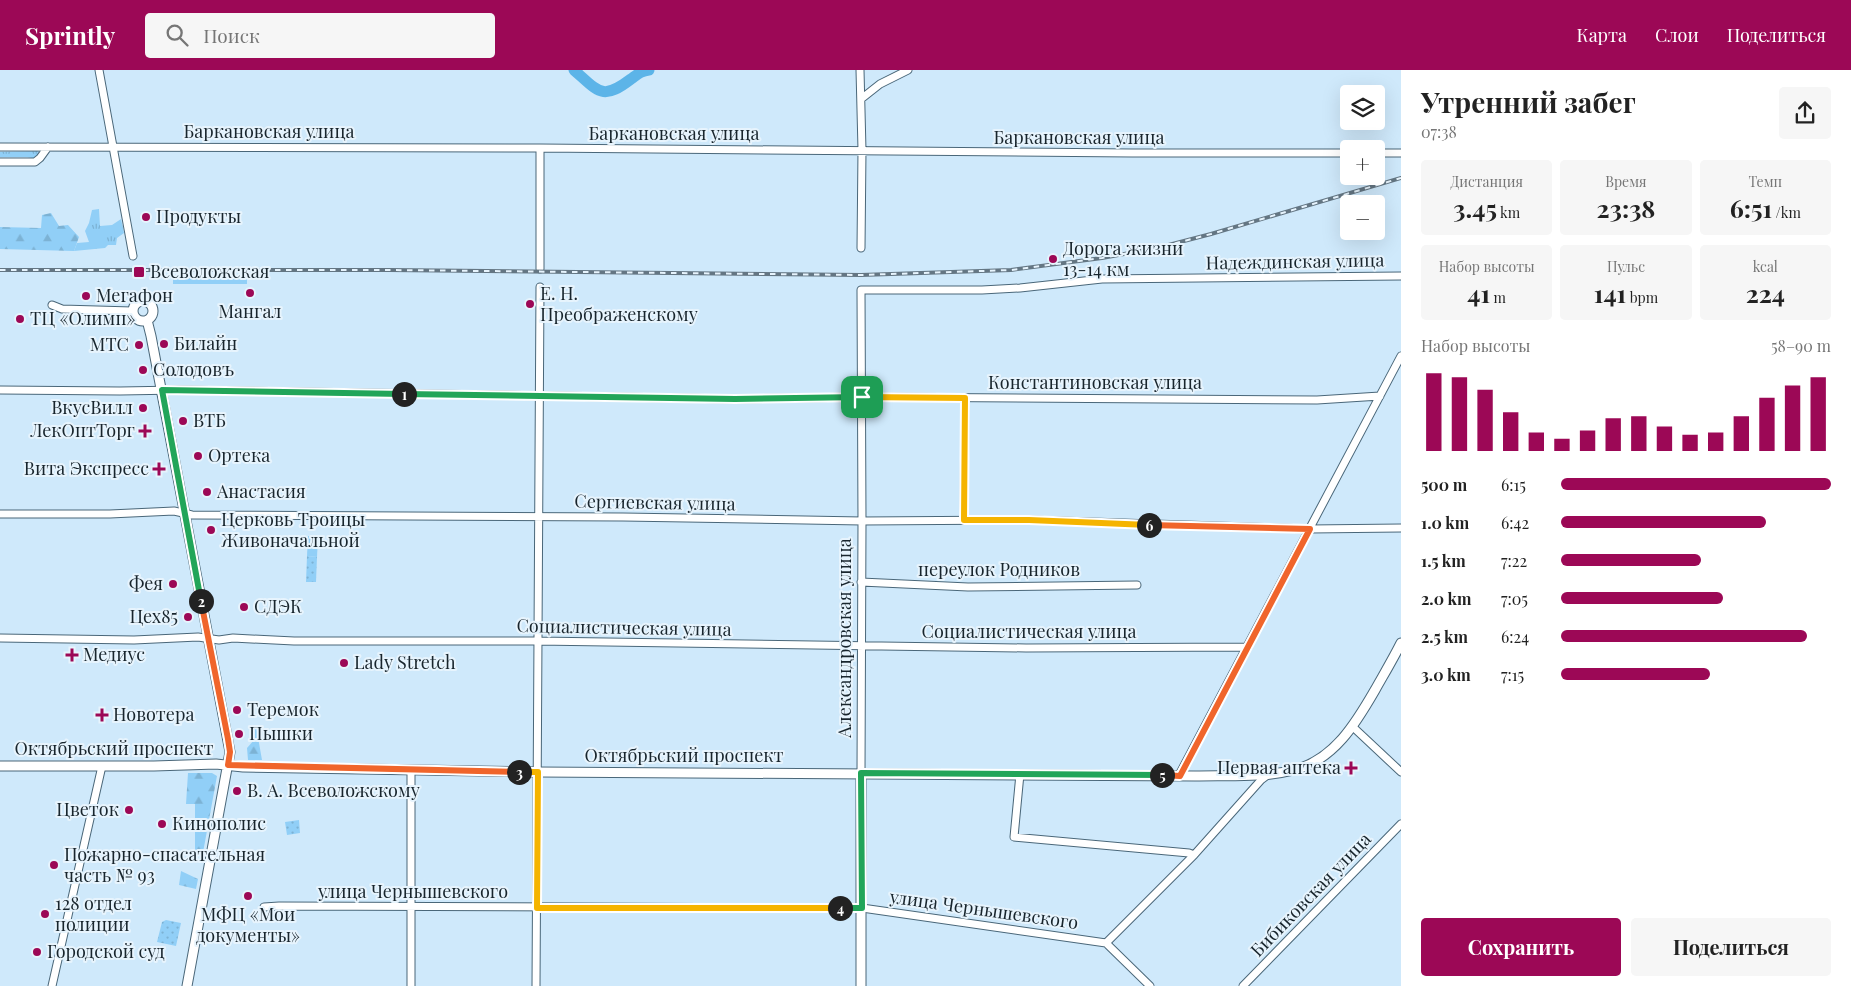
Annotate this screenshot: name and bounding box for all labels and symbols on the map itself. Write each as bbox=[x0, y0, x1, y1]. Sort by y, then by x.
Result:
street label: Баркановская улица bbox=[184, 119, 354, 143]
street label: Баркановская улица bbox=[589, 121, 759, 145]
street label: Баркановская улица bbox=[994, 125, 1164, 149]
place label: Продукты bbox=[156, 204, 241, 228]
marker: Продукты bbox=[140, 211, 152, 223]
place label: Дорога жизни 13-14 км bbox=[1063, 236, 1183, 281]
street label: Надеждинская улица bbox=[1206, 247, 1384, 275]
marker: Дорога жизни 13-14 км bbox=[1047, 253, 1059, 265]
place label: Всеволожская bbox=[150, 259, 270, 283]
marker: Всеволожская bbox=[132, 265, 146, 279]
place label: Е. Н. Преображенскому bbox=[540, 281, 698, 326]
place label: Мегафон bbox=[96, 283, 173, 307]
marker: Мангал bbox=[244, 287, 256, 299]
marker: Мегафон bbox=[80, 290, 92, 302]
marker: Е. Н. Преображенскому bbox=[524, 298, 536, 310]
place label: Мангал bbox=[218, 299, 282, 323]
place label: ТЦ «Олимп» bbox=[30, 306, 135, 330]
marker: ТЦ «Олимп» bbox=[14, 313, 26, 325]
place label: Билайн bbox=[174, 331, 237, 355]
place label: МТС bbox=[90, 332, 129, 356]
marker: Билайн bbox=[158, 338, 170, 350]
marker: МТС bbox=[133, 339, 145, 351]
place label: Солодовъ bbox=[153, 357, 234, 381]
marker: Солодовъ bbox=[137, 364, 149, 376]
street label: Константиновская улица bbox=[988, 370, 1202, 394]
pin bbox=[841, 376, 883, 418]
pin: 1 bbox=[392, 382, 416, 406]
place label: ВкусВилл bbox=[51, 395, 133, 419]
marker: ВкусВилл bbox=[137, 402, 149, 414]
place label: ВТБ bbox=[193, 408, 226, 432]
marker: ВТБ bbox=[177, 415, 189, 427]
place label: ЛекОптТорг bbox=[29, 418, 135, 442]
marker: ЛекОптТорг bbox=[139, 425, 151, 437]
place label: Ортека bbox=[208, 443, 270, 467]
marker: Ортека bbox=[192, 450, 204, 462]
place label: Вита Экспресс bbox=[24, 456, 149, 480]
marker: Вита Экспресс bbox=[153, 463, 165, 475]
place label: Анастасия bbox=[216, 479, 306, 503]
marker: Анастасия bbox=[201, 486, 213, 498]
street label: Сергиевская улица bbox=[574, 489, 736, 515]
place label: Церковь Троицы Живоначальной bbox=[221, 507, 365, 552]
pin: 6 bbox=[1136, 512, 1162, 538]
marker: Церковь Троицы Живоначальной bbox=[205, 524, 217, 536]
street label: Александровская улица bbox=[832, 538, 856, 739]
street label: переулок Родников bbox=[918, 557, 1080, 581]
place label: Фея bbox=[129, 571, 163, 595]
marker: Фея bbox=[167, 578, 179, 590]
pin: 2 bbox=[188, 588, 214, 614]
place label: СДЭК bbox=[254, 594, 302, 618]
marker: СДЭК bbox=[238, 601, 250, 613]
place label: Цех85 bbox=[129, 604, 178, 628]
marker: Цех85 bbox=[182, 611, 194, 623]
street label: Социалистическая улица bbox=[516, 613, 732, 641]
street label: Социалистическая улица bbox=[922, 619, 1137, 643]
place label: Медиус bbox=[83, 642, 145, 666]
marker: Медиус bbox=[65, 648, 79, 662]
place label: Lady Stretch bbox=[354, 650, 456, 674]
marker: Lady Stretch bbox=[338, 657, 350, 669]
place label: Теремок bbox=[247, 697, 319, 721]
place label: Новотера bbox=[113, 702, 194, 726]
marker: Теремок bbox=[231, 704, 243, 716]
marker: Новотера bbox=[95, 708, 109, 722]
place label: Пышки bbox=[249, 721, 313, 745]
marker: Пышки bbox=[233, 728, 245, 740]
street label: Октябрьский проспект bbox=[14, 736, 214, 760]
street label: Октябрьский проспект bbox=[584, 743, 784, 767]
place label: Первая аптека bbox=[1217, 755, 1341, 779]
pin: 3 bbox=[506, 760, 532, 784]
pin: 5 bbox=[1150, 762, 1174, 788]
marker: Первая аптека bbox=[1345, 762, 1357, 774]
place label: В. А. Всеволожскому bbox=[247, 778, 420, 802]
marker: В. А. Всеволожскому bbox=[231, 785, 243, 797]
place label: Цветок bbox=[56, 797, 119, 821]
marker: Цветок bbox=[123, 804, 135, 816]
place label: Кинополис bbox=[172, 811, 266, 835]
marker: Кинополис bbox=[156, 818, 168, 830]
street label: Бибиковская улица bbox=[1245, 827, 1376, 962]
place label: Пожарно-спасательная часть № 93 bbox=[64, 842, 265, 887]
marker: Пожарно-спасательная часть № 93 bbox=[48, 859, 60, 871]
street label: улица Чернышевского bbox=[317, 879, 508, 903]
street label: улица Чернышевского bbox=[887, 884, 1080, 934]
marker: МФЦ «Мои документы» bbox=[242, 890, 254, 902]
place label: 128 отдел полиции bbox=[55, 891, 132, 936]
pin: 4 bbox=[828, 896, 852, 920]
place label: МФЦ «Мои документы» bbox=[196, 902, 300, 947]
marker: 128 отдел полиции bbox=[39, 908, 51, 920]
place label: Городской суд bbox=[47, 939, 165, 963]
marker: Городской суд bbox=[31, 946, 43, 958]

